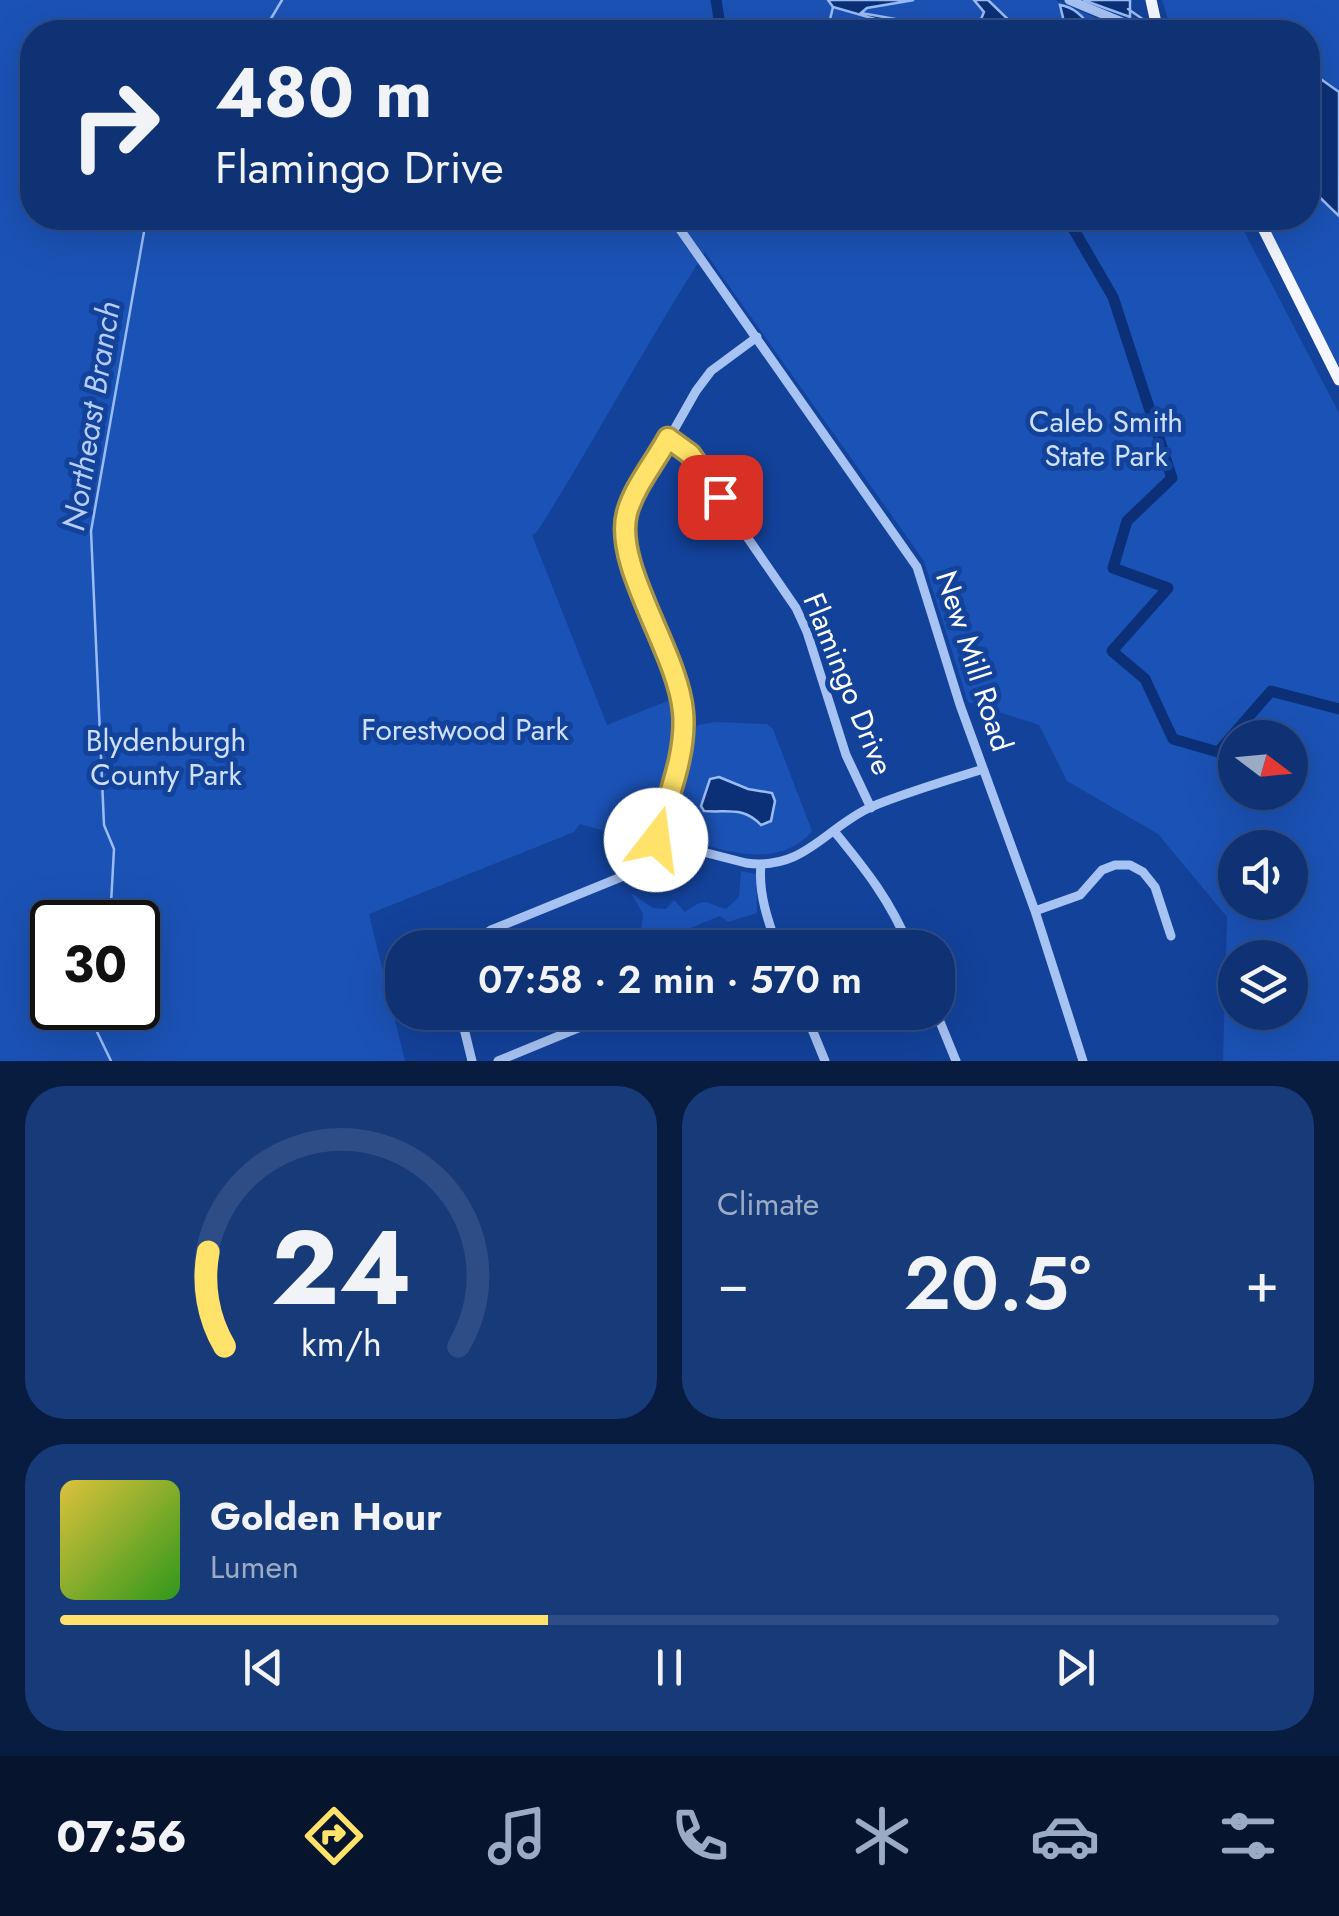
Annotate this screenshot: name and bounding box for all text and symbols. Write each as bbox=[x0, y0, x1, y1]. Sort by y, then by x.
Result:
text: 480 m bbox=[215, 42, 433, 143]
icon: right bbox=[50, 60, 180, 190]
text: Flamingo Drive bbox=[215, 135, 504, 200]
water label: Northeast Branch bbox=[50, 298, 132, 534]
park label: Caleb Smith State Park bbox=[1029, 400, 1183, 477]
pin bbox=[678, 455, 763, 540]
icon: arrive bbox=[693, 470, 748, 525]
street label: New Mill Road bbox=[925, 565, 1024, 757]
street label: Flamingo Drive bbox=[792, 587, 904, 781]
park label: Forestwood Park bbox=[361, 708, 569, 751]
park label: Blydenburgh County Park bbox=[86, 719, 246, 796]
north arrow bbox=[1218, 720, 1308, 810]
map controls bbox=[1218, 720, 1308, 1030]
position arrow bbox=[604, 788, 708, 892]
button: sound bbox=[1218, 830, 1308, 920]
speed limit sign: 30 bbox=[30, 900, 160, 1030]
button: layers bbox=[1218, 940, 1308, 1030]
text: 07:58 · 2 min · 570 m bbox=[478, 952, 862, 1007]
text: Climate bbox=[717, 1181, 819, 1227]
text: 24 bbox=[271, 1193, 411, 1343]
text: 20.5° bbox=[904, 1229, 1091, 1337]
text: − bbox=[717, 1243, 749, 1323]
text: + bbox=[1245, 1243, 1279, 1323]
text: km/h bbox=[301, 1318, 381, 1369]
text: Golden Hour bbox=[210, 1489, 442, 1544]
text: Lumen bbox=[210, 1544, 299, 1590]
icon: previous bbox=[236, 1640, 291, 1695]
icon: pause bbox=[642, 1640, 697, 1695]
icon: next bbox=[1048, 1640, 1103, 1695]
icon: directions bbox=[299, 1801, 369, 1871]
icon: music bbox=[482, 1801, 552, 1871]
icon: phone bbox=[665, 1801, 735, 1871]
icon: climate bbox=[847, 1801, 917, 1871]
icon: car bbox=[1030, 1801, 1100, 1871]
icon: filters bbox=[1213, 1801, 1283, 1871]
text: 07:56 bbox=[56, 1804, 187, 1869]

